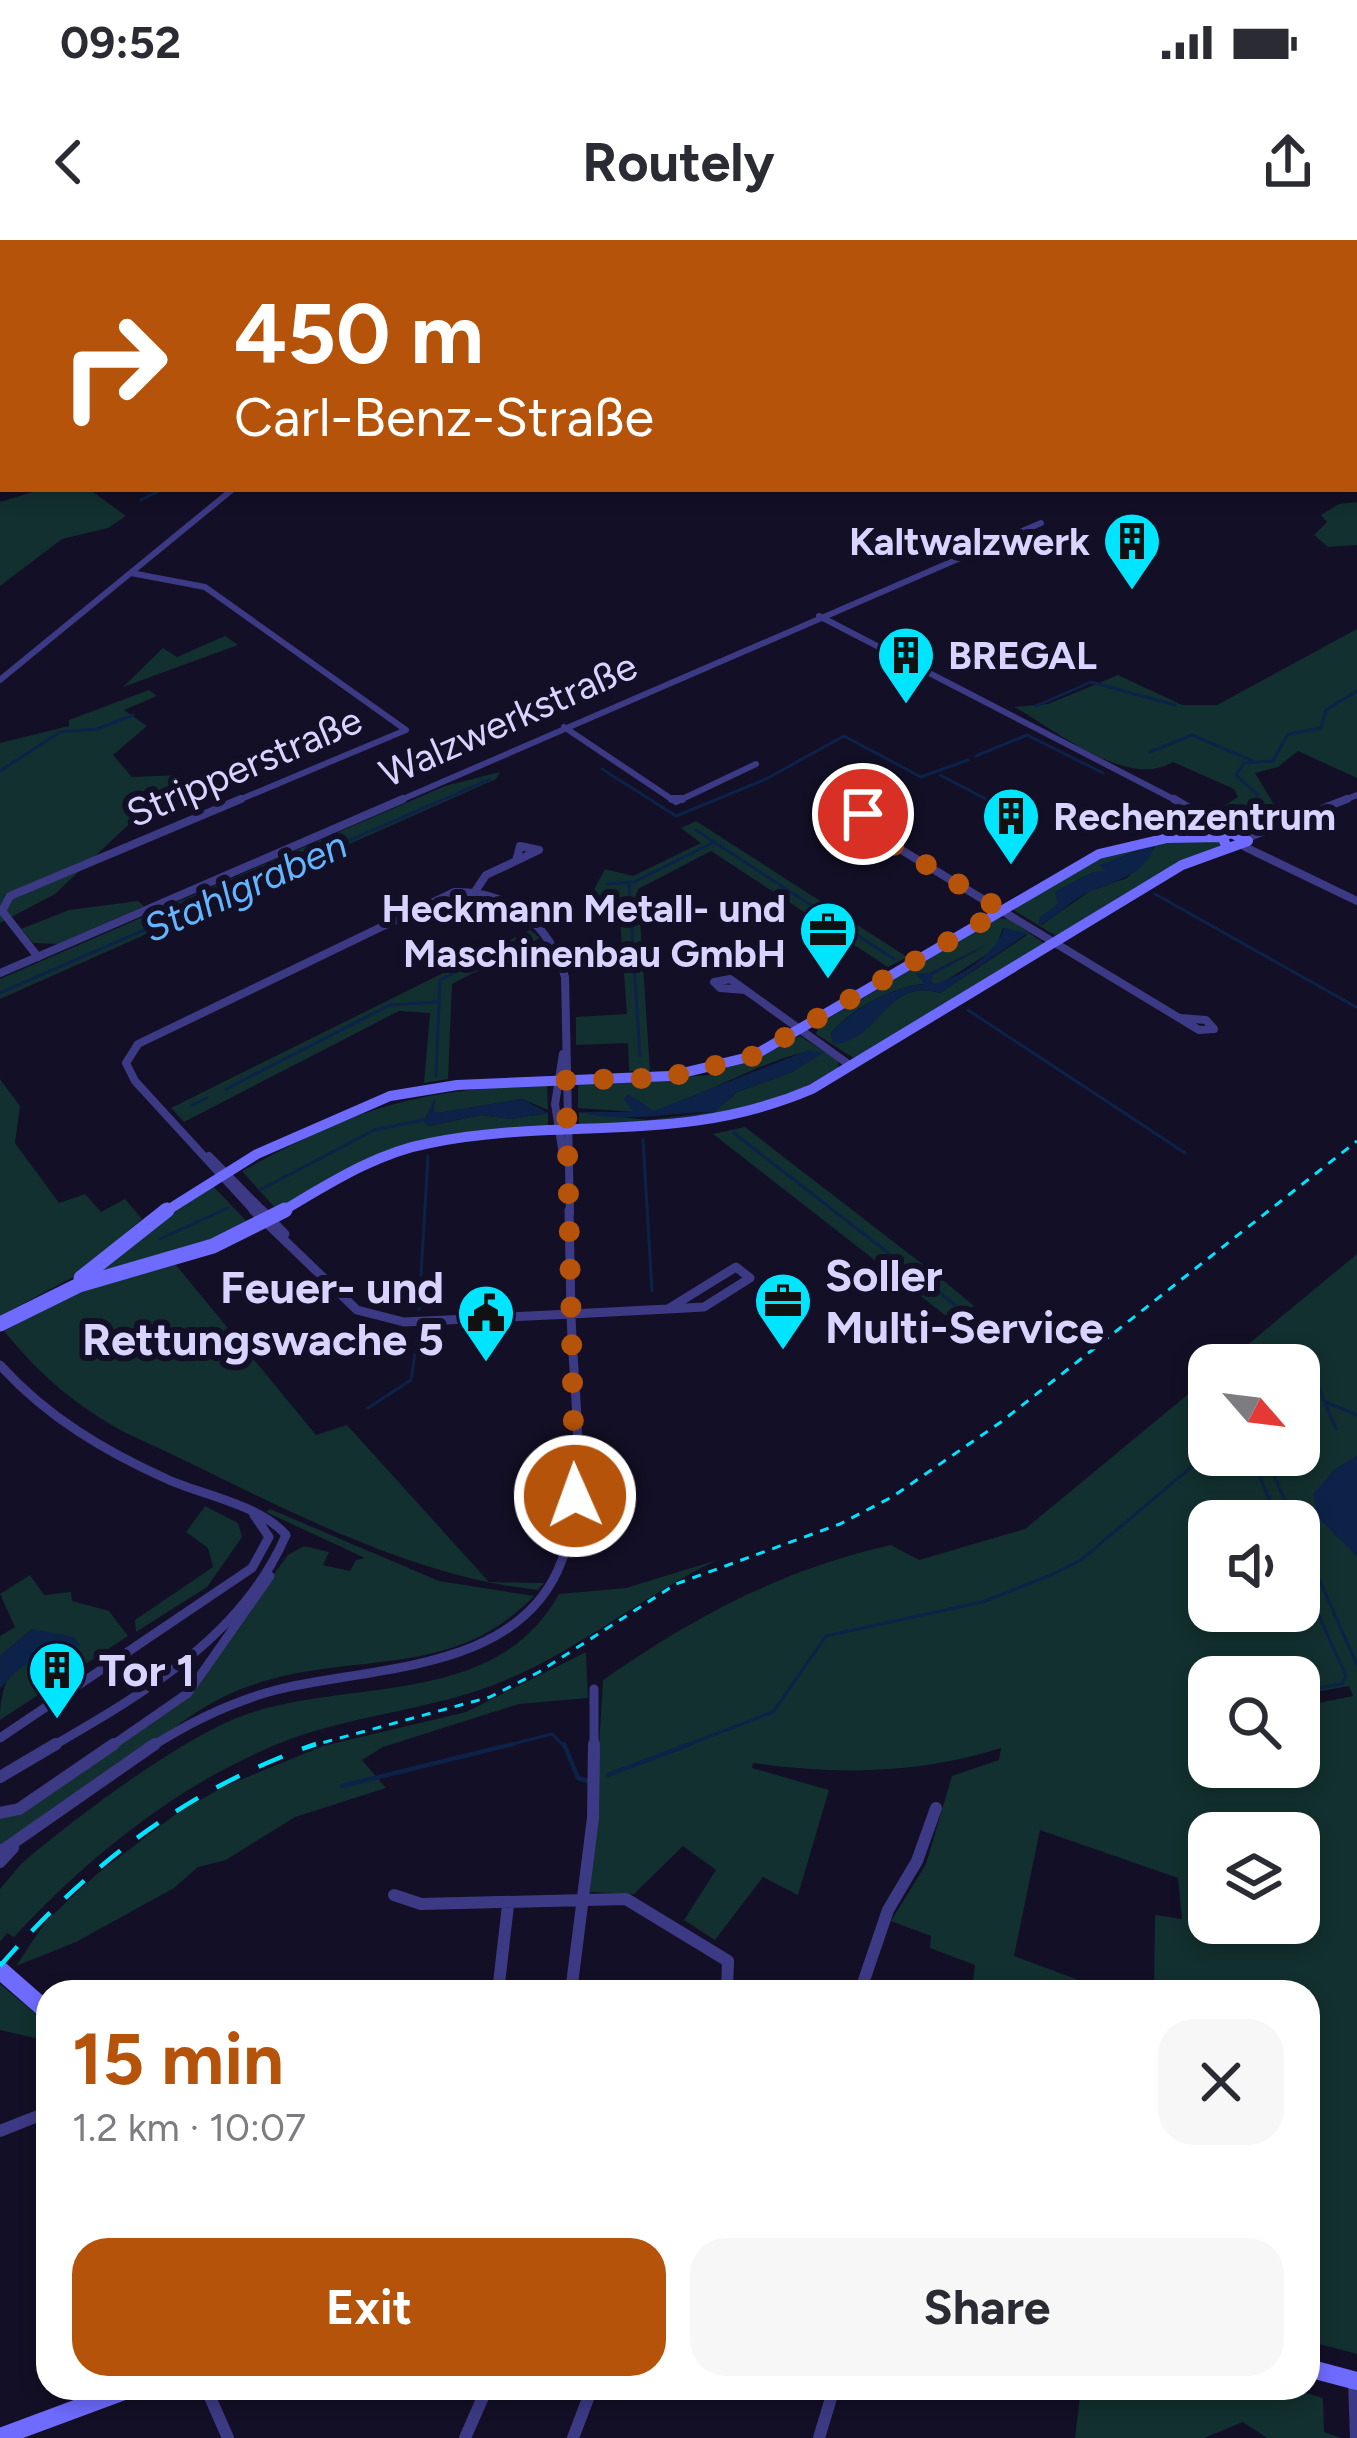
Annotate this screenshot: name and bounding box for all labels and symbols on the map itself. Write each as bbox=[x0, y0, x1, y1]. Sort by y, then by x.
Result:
building icon: Kaltwalzwerk bbox=[1101, 510, 1163, 592]
place label: Kaltwalzwerk bbox=[849, 518, 1090, 565]
building icon: BREGAL bbox=[875, 624, 937, 706]
place label: BREGAL bbox=[948, 632, 1097, 679]
street label: Walzwerkstraße bbox=[372, 642, 644, 797]
street label: Stripperstraße bbox=[120, 696, 369, 837]
pin bbox=[812, 763, 914, 865]
building icon: Rechenzentrum bbox=[980, 785, 1042, 867]
place label: Rechenzentrum bbox=[1053, 793, 1336, 840]
water label: Stahlgraben bbox=[136, 821, 354, 952]
place label: Heckmann Metall- und Maschinenbau GmbH bbox=[381, 885, 786, 977]
office icon: Heckmann Metall- und Maschinenbau GmbH bbox=[797, 899, 859, 981]
place label: Soller Multi-Service bbox=[825, 1248, 1104, 1354]
place label: Feuer- und Rettungswache 5 bbox=[82, 1260, 444, 1366]
office icon: Soller Multi-Service bbox=[752, 1270, 814, 1352]
public building icon: Feuer- und Rettungswache 5 bbox=[455, 1282, 517, 1364]
north arrow bbox=[1188, 1344, 1320, 1476]
position arrow bbox=[512, 1433, 638, 1559]
building icon: Tor 1 bbox=[26, 1639, 88, 1721]
place label: Tor 1 bbox=[99, 1643, 195, 1697]

